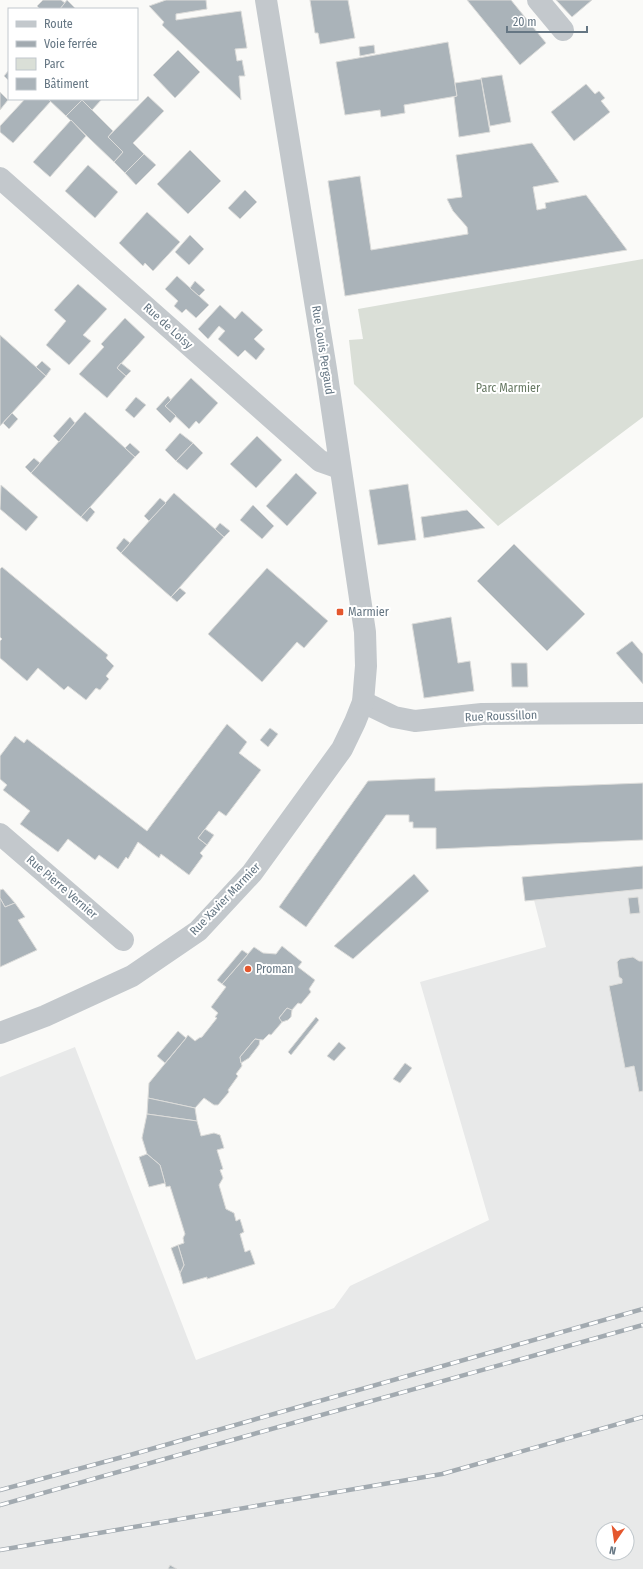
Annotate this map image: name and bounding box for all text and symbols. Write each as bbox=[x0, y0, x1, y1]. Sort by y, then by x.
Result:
legend bbox=[8, 8, 138, 100]
scale bar bbox=[507, 8, 587, 34]
text: 20 m bbox=[513, 15, 537, 29]
text: Route bbox=[44, 17, 73, 31]
text: Voie ferrée bbox=[44, 37, 97, 51]
text: Parc bbox=[44, 57, 65, 71]
text: Bâtiment bbox=[44, 77, 89, 91]
street label: Rue de Loisy bbox=[140, 300, 196, 352]
street label: Rue Louis Pergaud bbox=[309, 304, 337, 396]
park label: Parc Marmier bbox=[476, 381, 541, 395]
place label: Marmier bbox=[348, 605, 390, 619]
marker: Marmier bbox=[335, 607, 345, 617]
street label: Rue Roussillon bbox=[464, 708, 538, 724]
street label: Rue Pierre Vernier bbox=[24, 853, 101, 922]
street label: Rue Xavier Marmier bbox=[187, 859, 264, 938]
place label: Proman bbox=[256, 962, 294, 976]
marker: Proman bbox=[243, 964, 253, 974]
north arrow bbox=[595, 1521, 635, 1561]
text: N bbox=[608, 1543, 618, 1557]

